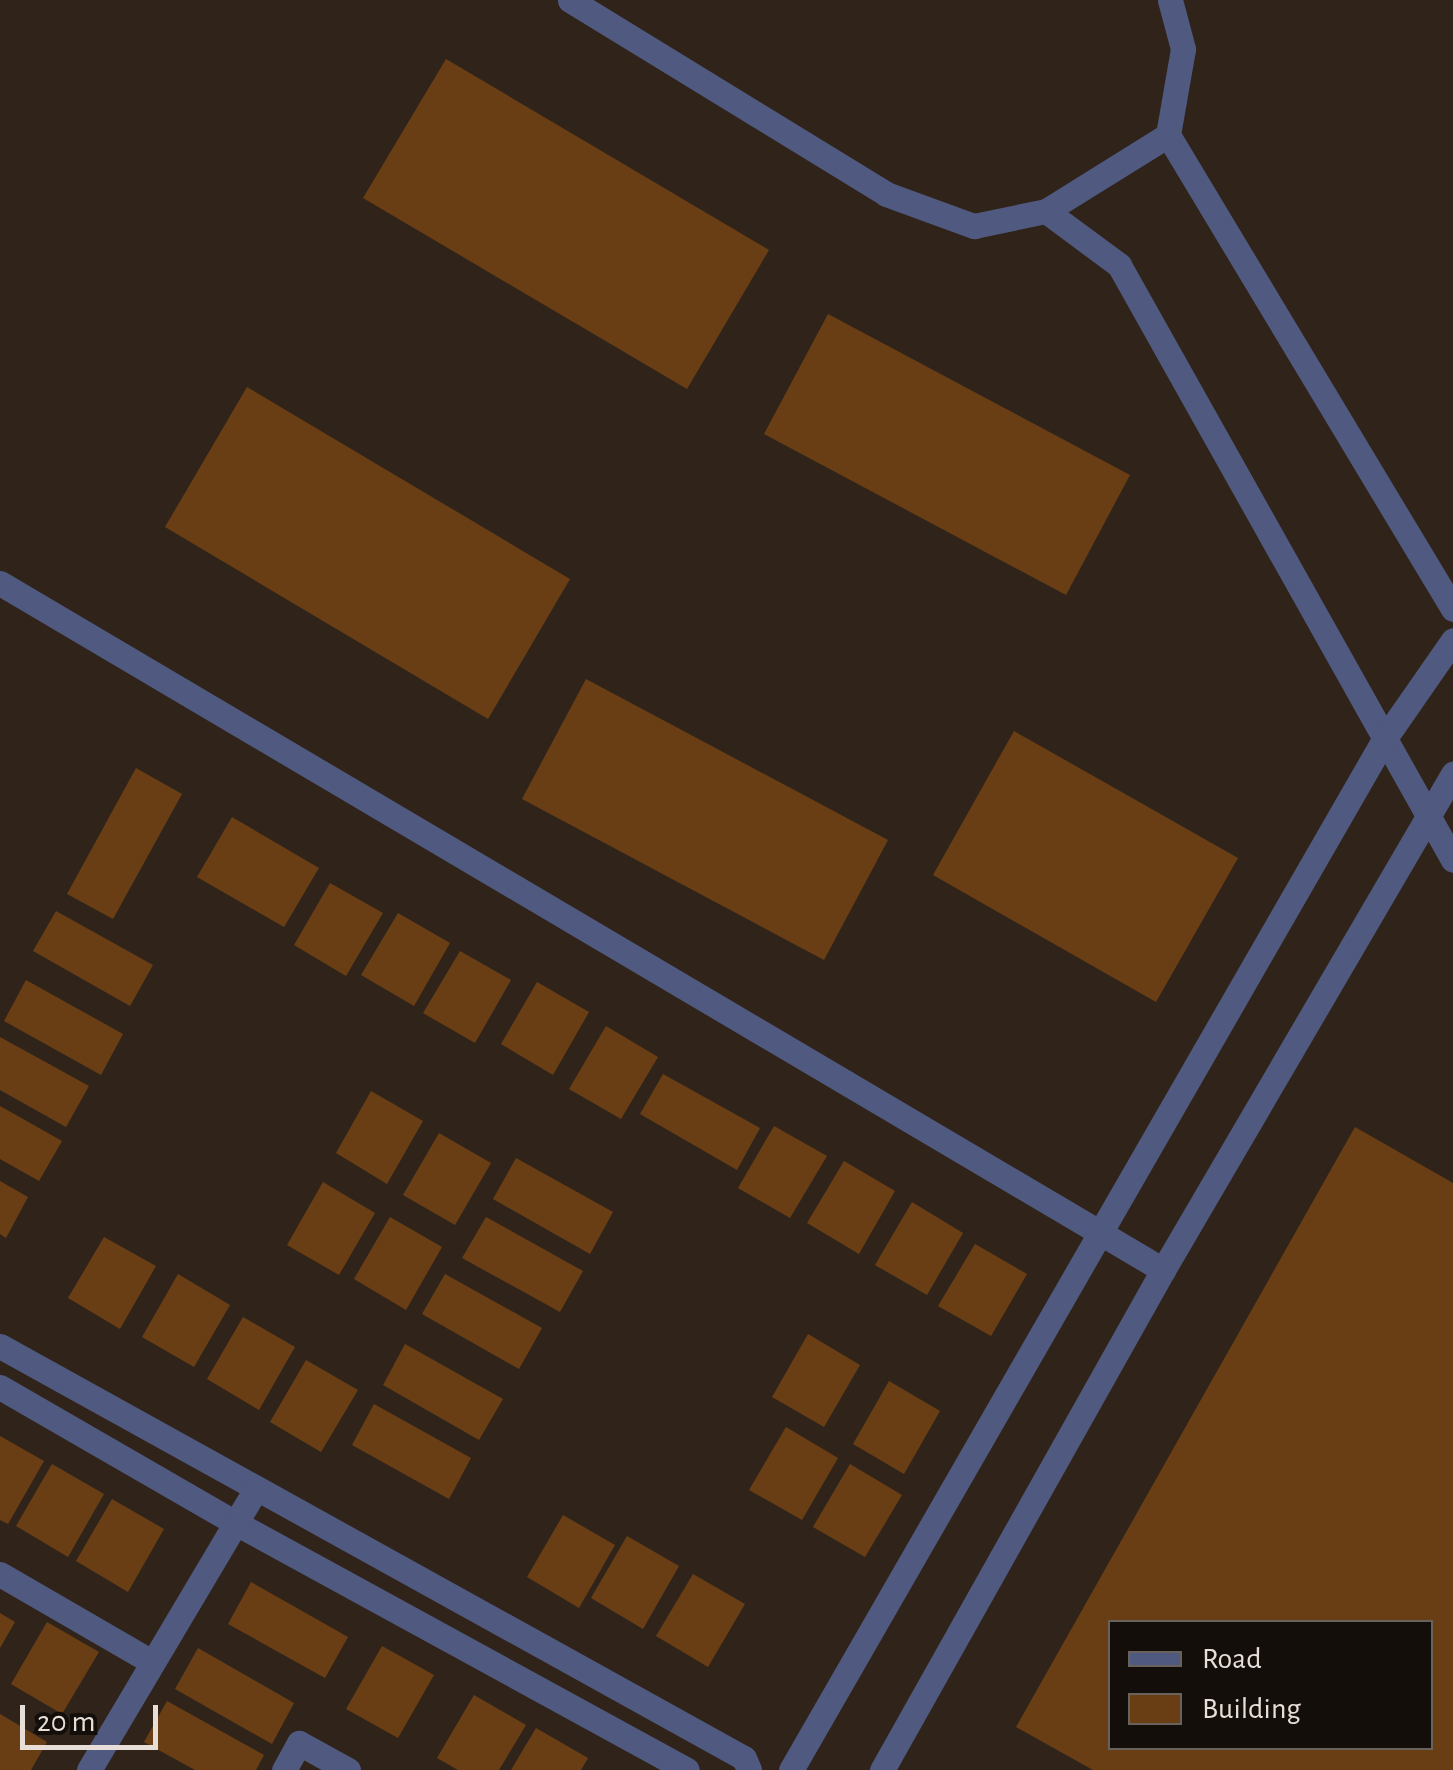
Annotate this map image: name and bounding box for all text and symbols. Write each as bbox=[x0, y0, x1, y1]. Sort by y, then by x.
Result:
legend bbox=[1108, 1620, 1433, 1750]
text: Road bbox=[1202, 1644, 1262, 1674]
scale bar bbox=[25, 1685, 162, 1747]
text: Building bbox=[1202, 1694, 1301, 1724]
text: 20 m bbox=[37, 1707, 95, 1737]

